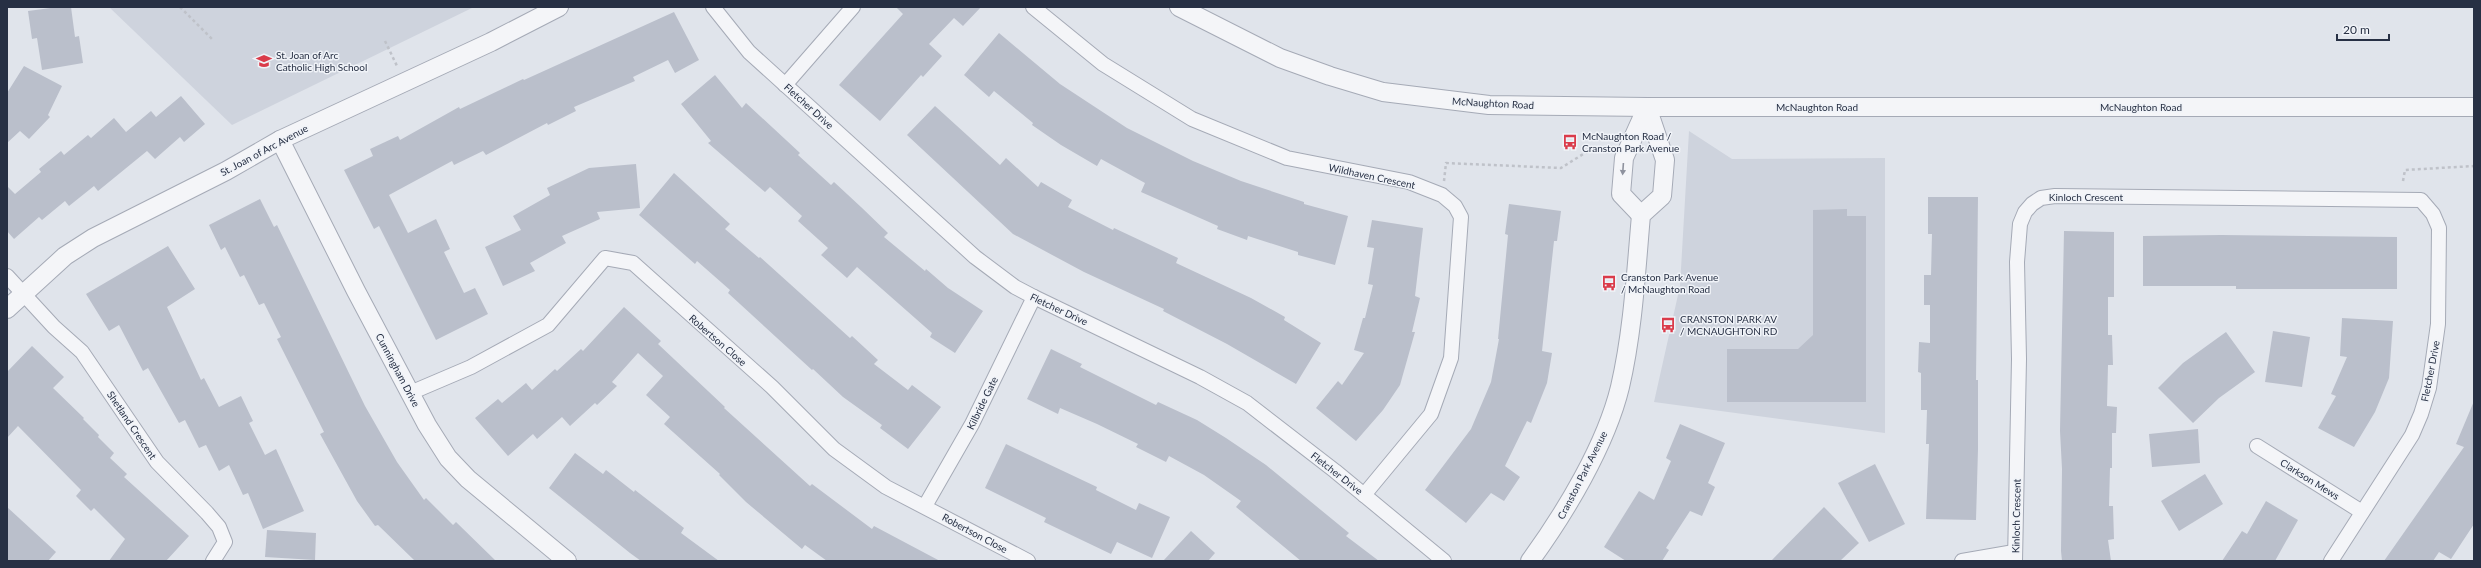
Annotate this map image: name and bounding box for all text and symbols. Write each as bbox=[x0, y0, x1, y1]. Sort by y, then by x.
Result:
scale bar bbox=[2337, 16, 2389, 42]
text: 20 m bbox=[2343, 22, 2370, 37]
place label: St. Joan of Arc Catholic High School bbox=[276, 49, 367, 73]
school or university icon: St. Joan of Arc Catholic High School bbox=[255, 52, 273, 70]
street label: Fletcher Drive bbox=[782, 81, 836, 131]
street label: McNaughton Road bbox=[1452, 95, 1534, 111]
street label: McNaughton Road bbox=[1776, 101, 1858, 113]
street label: McNaughton Road bbox=[2100, 101, 2182, 113]
street label: St. Joan of Arc Avenue bbox=[218, 122, 310, 178]
place label: McNaughton Road / Cranston Park Avenue bbox=[1582, 130, 1679, 154]
bus stop icon: McNaughton Road / Cranston Park Avenue bbox=[1561, 133, 1579, 151]
street label: Wildhaven Crescent bbox=[1328, 161, 1417, 191]
one-way arrow bbox=[1620, 163, 1627, 175]
street label: Kinloch Crescent bbox=[2049, 191, 2124, 203]
place label: Cranston Park Avenue / McNaughton Road bbox=[1621, 271, 1718, 295]
bus stop icon: Cranston Park Avenue / McNaughton Road bbox=[1600, 274, 1618, 292]
street label: Fletcher Drive bbox=[1028, 290, 1090, 328]
street label: Robertson Close bbox=[687, 312, 749, 368]
place label: CRANSTON PARK AV / MCNAUGHTON RD bbox=[1680, 313, 1778, 337]
bus stop icon: CRANSTON PARK AV / MCNAUGHTON RD bbox=[1659, 316, 1677, 334]
street label: Cunningham Drive bbox=[374, 331, 422, 409]
street label: Fletcher Drive bbox=[2418, 339, 2442, 403]
street label: Kilbride Gate bbox=[964, 375, 1000, 431]
street label: Shetland Crescent bbox=[105, 389, 159, 462]
street label: Cranston Park Avenue bbox=[1555, 429, 1609, 521]
street label: Fletcher Drive bbox=[1309, 449, 1365, 497]
street label: Clarkson Mews bbox=[2278, 456, 2342, 502]
street label: Kinloch Crescent bbox=[2009, 478, 2023, 553]
street label: Robertson Close bbox=[940, 511, 1010, 555]

